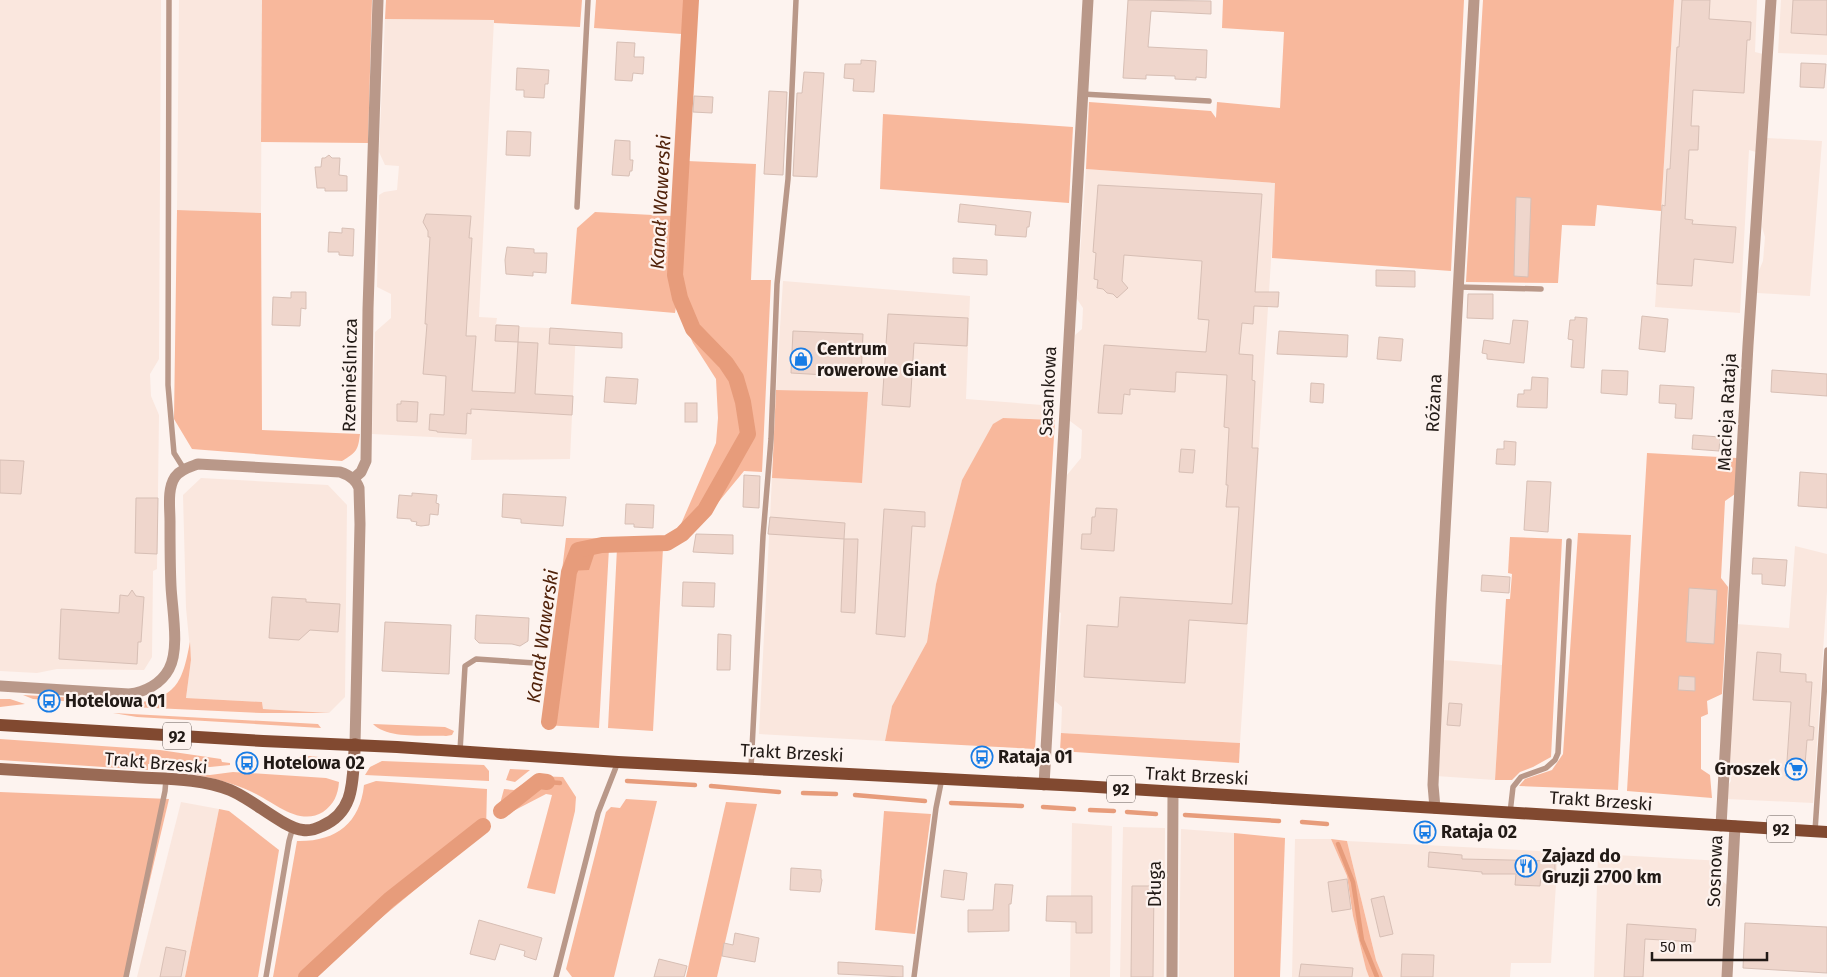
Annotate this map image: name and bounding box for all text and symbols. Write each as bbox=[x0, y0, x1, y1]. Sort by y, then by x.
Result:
water label: Kanał Wawerski bbox=[645, 133, 676, 270]
street label: Rzemieślnicza bbox=[338, 318, 362, 432]
place label: Centrum rowerowe Giant bbox=[817, 338, 947, 381]
street label: Sasankowa bbox=[1035, 345, 1061, 437]
shop icon: Centrum rowerowe Giant bbox=[789, 347, 813, 371]
street label: Macieja Rataja bbox=[1713, 352, 1741, 472]
street label: Różana bbox=[1421, 373, 1447, 433]
water label: Kanał Wawerski bbox=[522, 567, 563, 704]
bus stop icon: Hotelowa 01 bbox=[37, 689, 61, 713]
place label: Hotelowa 01 bbox=[65, 690, 166, 712]
road number: 92 bbox=[163, 722, 191, 749]
street label: Trakt Brzeski bbox=[740, 739, 844, 767]
bus stop icon: Rataja 01 bbox=[970, 745, 994, 769]
place label: Rataja 01 bbox=[998, 746, 1073, 768]
street label: Trakt Brzeski bbox=[104, 748, 208, 778]
bus stop icon: Hotelowa 02 bbox=[235, 751, 259, 775]
place label: Hotelowa 02 bbox=[263, 752, 365, 774]
supermarket icon: Groszek bbox=[1784, 757, 1808, 781]
place label: Groszek bbox=[1715, 758, 1781, 780]
street label: Trakt Brzeski bbox=[1145, 762, 1249, 790]
road number: 92 bbox=[1107, 776, 1135, 802]
street label: Trakt Brzeski bbox=[1549, 786, 1653, 816]
road number: 92 bbox=[1767, 816, 1795, 842]
bus stop icon: Rataja 02 bbox=[1413, 820, 1437, 844]
place label: Rataja 02 bbox=[1441, 821, 1517, 843]
street label: Sosnowa bbox=[1703, 834, 1727, 908]
place label: Zajazd do Gruzji 2700 km bbox=[1542, 845, 1662, 888]
restaurant icon: Zajazd do Gruzji 2700 km bbox=[1514, 854, 1538, 878]
street label: Długa bbox=[1144, 861, 1166, 907]
scale bar bbox=[1652, 930, 1767, 962]
text: 50 m bbox=[1660, 938, 1693, 956]

